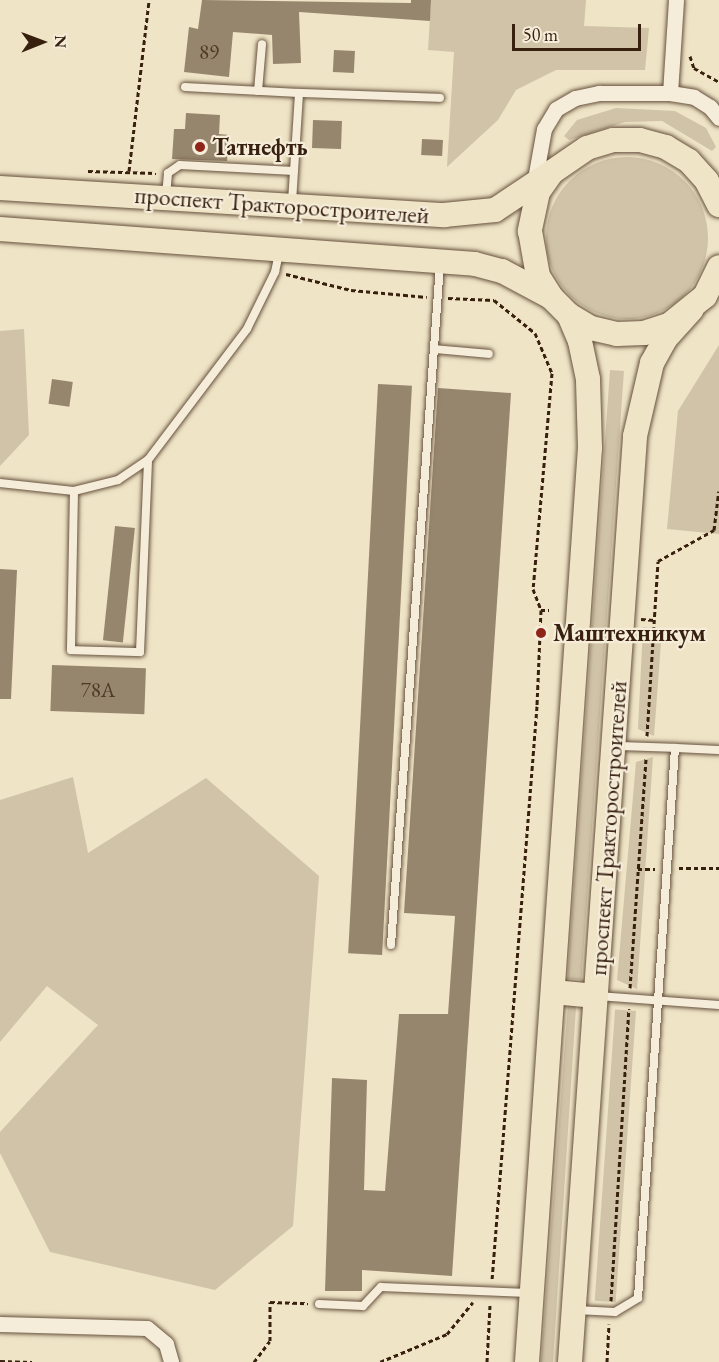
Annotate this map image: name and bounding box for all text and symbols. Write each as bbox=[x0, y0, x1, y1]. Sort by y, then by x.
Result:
north arrow bbox=[12, 12, 72, 72]
scale bar bbox=[515, 12, 644, 50]
text: 50 m bbox=[523, 23, 558, 46]
text: N bbox=[50, 35, 71, 48]
house number: 89 bbox=[199, 39, 219, 65]
place label: Татнефть bbox=[212, 133, 308, 161]
marker: Татнефть bbox=[193, 140, 207, 154]
street label: проспект Тракторостроителей bbox=[134, 180, 430, 230]
place label: Маштехникум bbox=[553, 619, 706, 647]
marker: Маштехникум bbox=[534, 626, 548, 640]
house number: 78А bbox=[81, 677, 115, 703]
street label: проспект Тракторостроителей bbox=[583, 680, 633, 976]

